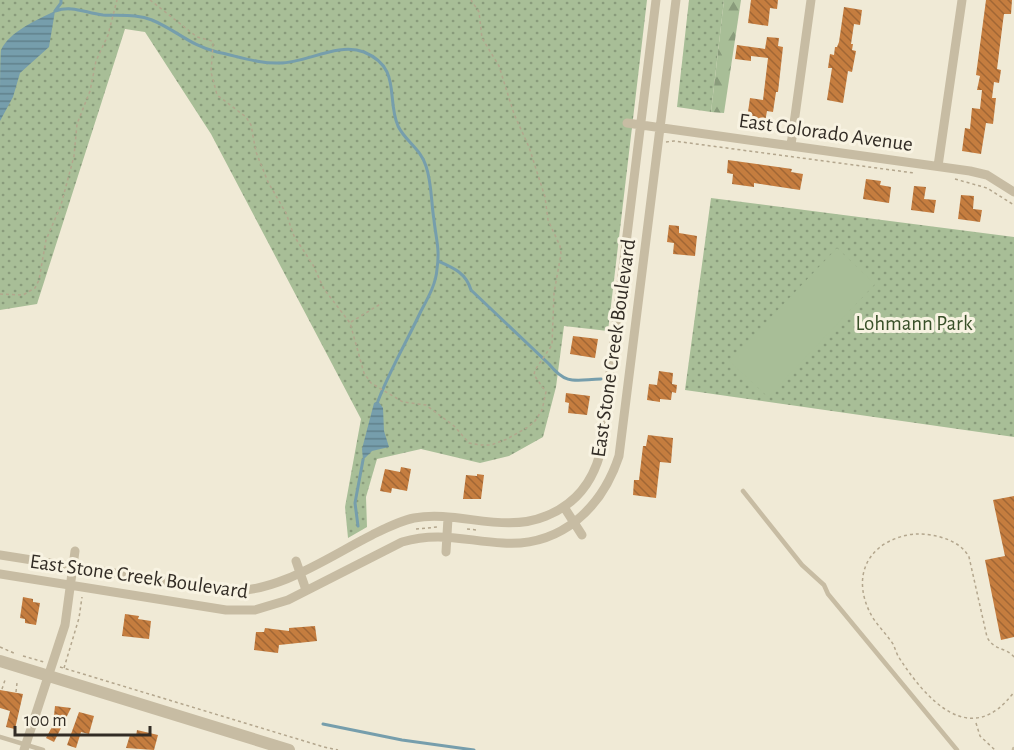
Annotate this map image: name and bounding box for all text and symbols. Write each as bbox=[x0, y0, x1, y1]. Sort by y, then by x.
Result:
street label: East Colorado Avenue bbox=[738, 110, 914, 155]
street label: East Stone Creek Boulevard bbox=[588, 238, 639, 458]
park label: Lohmann Park bbox=[856, 313, 973, 334]
street label: East Stone Creek Boulevard bbox=[29, 551, 249, 602]
scale bar bbox=[15, 699, 150, 737]
text: 100 m bbox=[24, 712, 67, 730]

